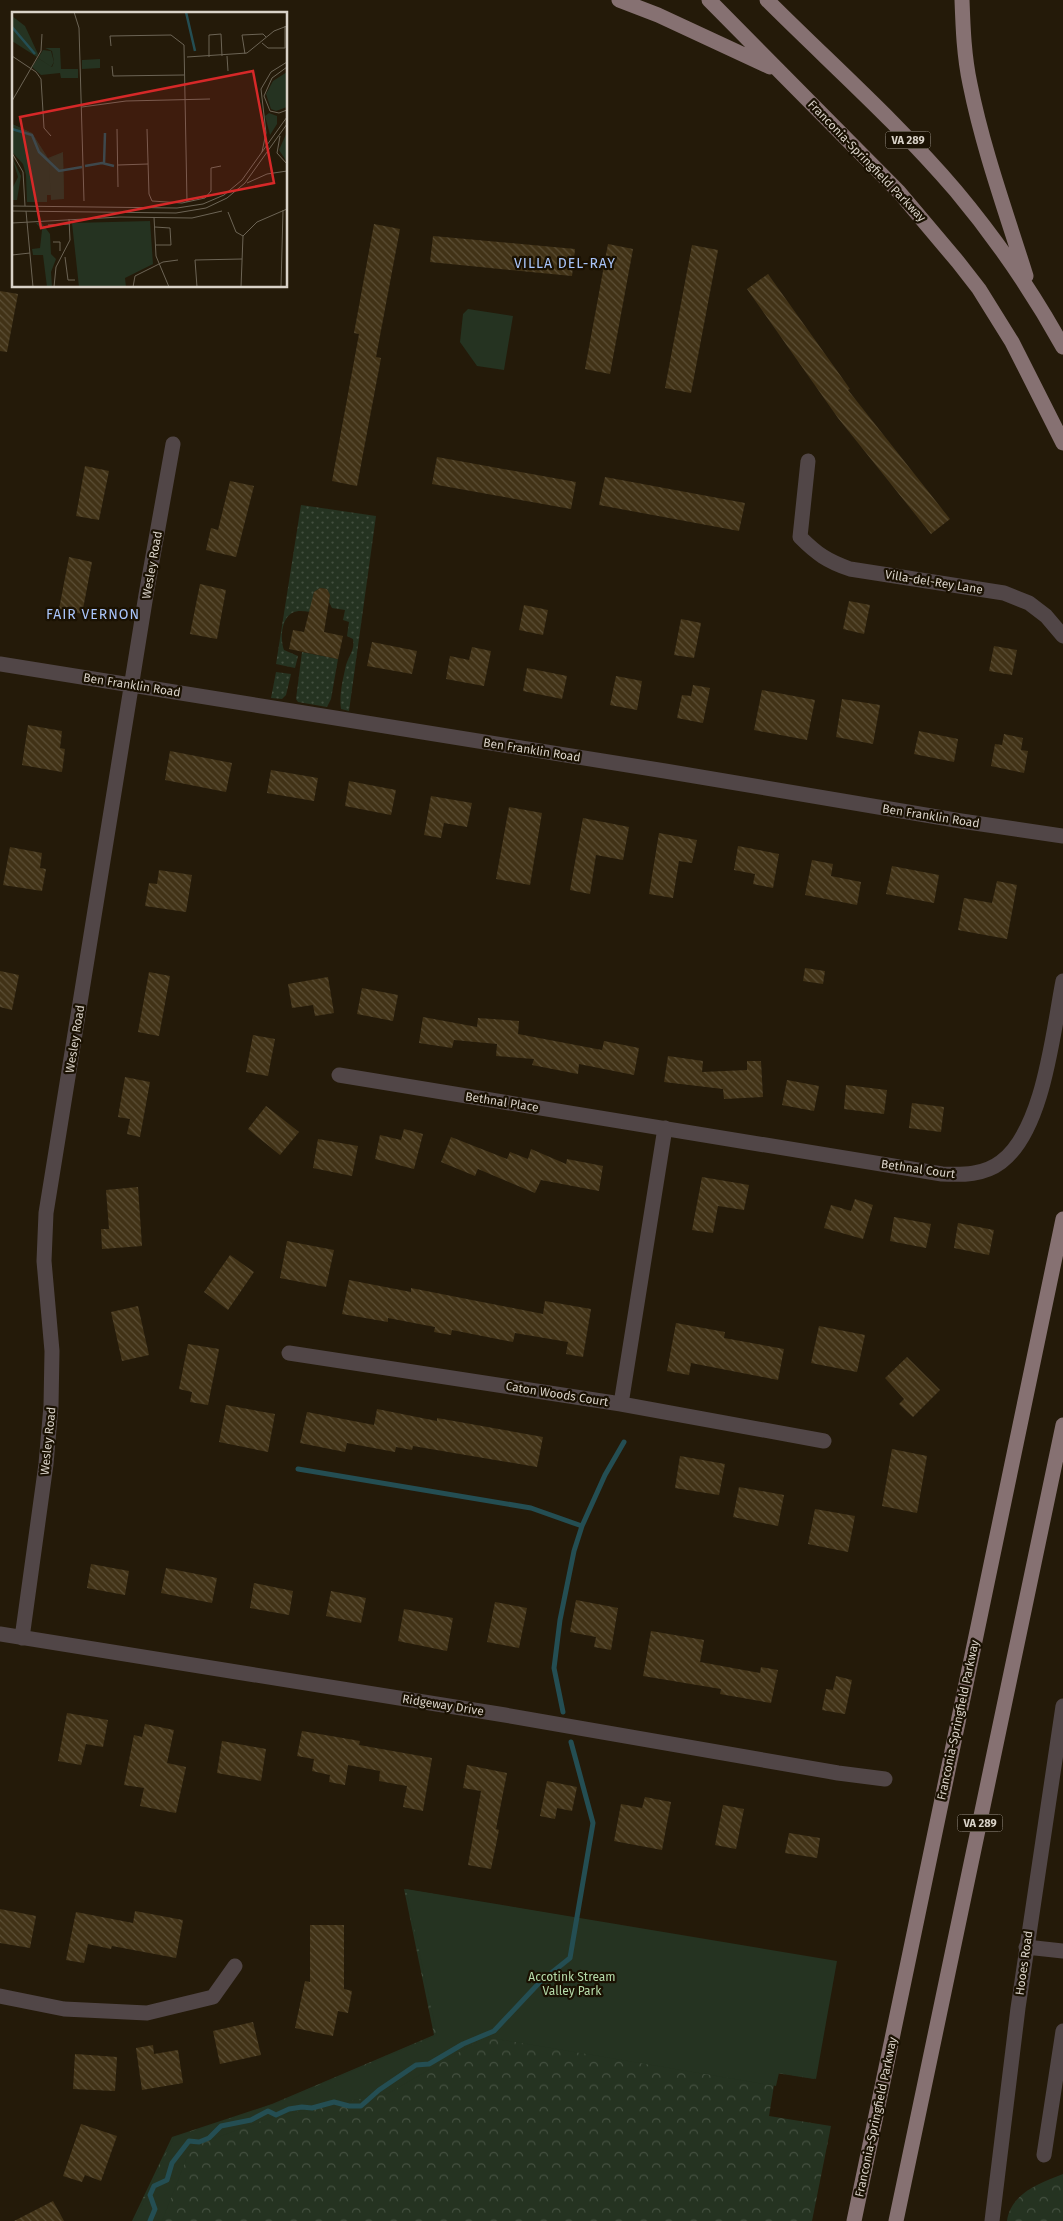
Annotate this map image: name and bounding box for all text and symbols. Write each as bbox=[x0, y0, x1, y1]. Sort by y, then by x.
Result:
inset map bbox=[12, 12, 288, 288]
street label: Franconia-Springfield Parkway bbox=[805, 97, 929, 225]
road number: VA 289 bbox=[886, 132, 930, 148]
district label: VILLA DEL-RAY bbox=[514, 255, 616, 272]
street label: Wesley Road bbox=[139, 530, 165, 600]
street label: Villa-del-Rey Lane bbox=[884, 567, 984, 597]
district label: FAIR VERNON bbox=[46, 606, 140, 623]
street label: Ben Franklin Road bbox=[82, 670, 182, 700]
street label: Ben Franklin Road bbox=[482, 735, 582, 765]
street label: Ben Franklin Road bbox=[881, 801, 981, 831]
street label: Wesley Road bbox=[63, 1004, 87, 1074]
street label: Bethnal Place bbox=[464, 1089, 540, 1115]
street label: Bethnal Court bbox=[880, 1157, 957, 1181]
street label: Caton Woods Court bbox=[505, 1379, 610, 1409]
street label: Wesley Road bbox=[37, 1406, 59, 1476]
street label: Franconia-Springfield Parkway bbox=[934, 1639, 982, 1801]
street label: Ridgeway Drive bbox=[401, 1692, 485, 1718]
road number: VA 289 bbox=[958, 1815, 1002, 1832]
street label: Hooes Road bbox=[1013, 1930, 1035, 1996]
park label: Accotink Stream Valley Park bbox=[528, 1970, 616, 1998]
street label: Franconia-Springfield Parkway bbox=[852, 2036, 900, 2198]

